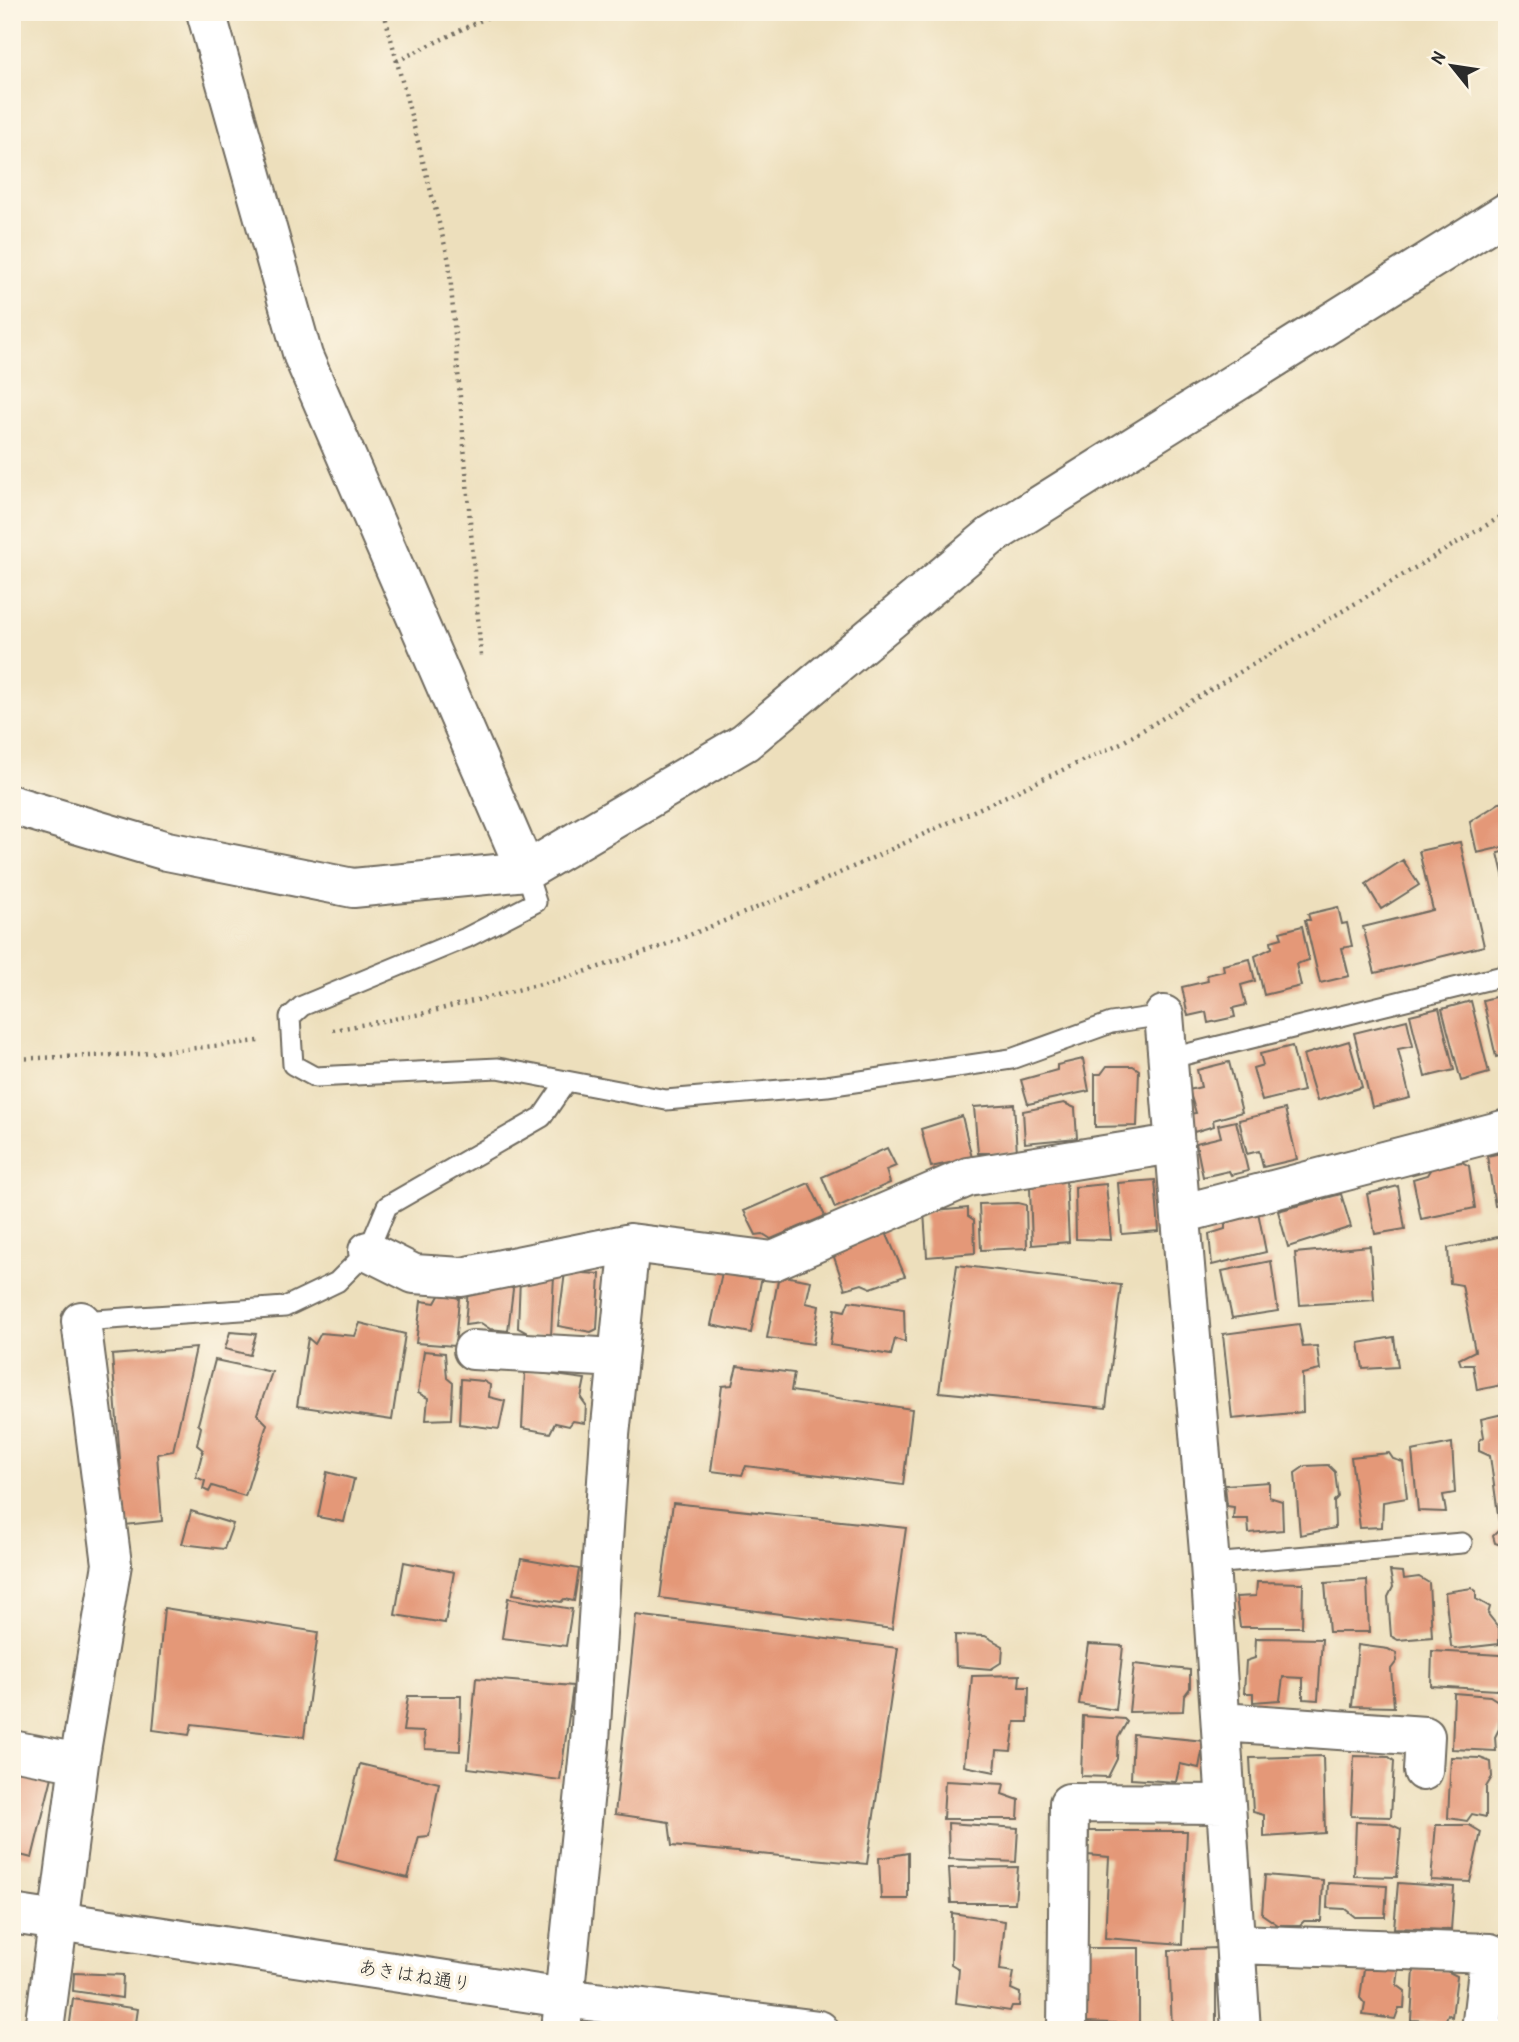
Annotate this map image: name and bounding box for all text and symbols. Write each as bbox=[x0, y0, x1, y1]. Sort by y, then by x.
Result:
north arrow bbox=[1418, 32, 1488, 102]
text: N bbox=[1423, 47, 1451, 68]
street label: あきはね通り bbox=[357, 1953, 473, 1997]

